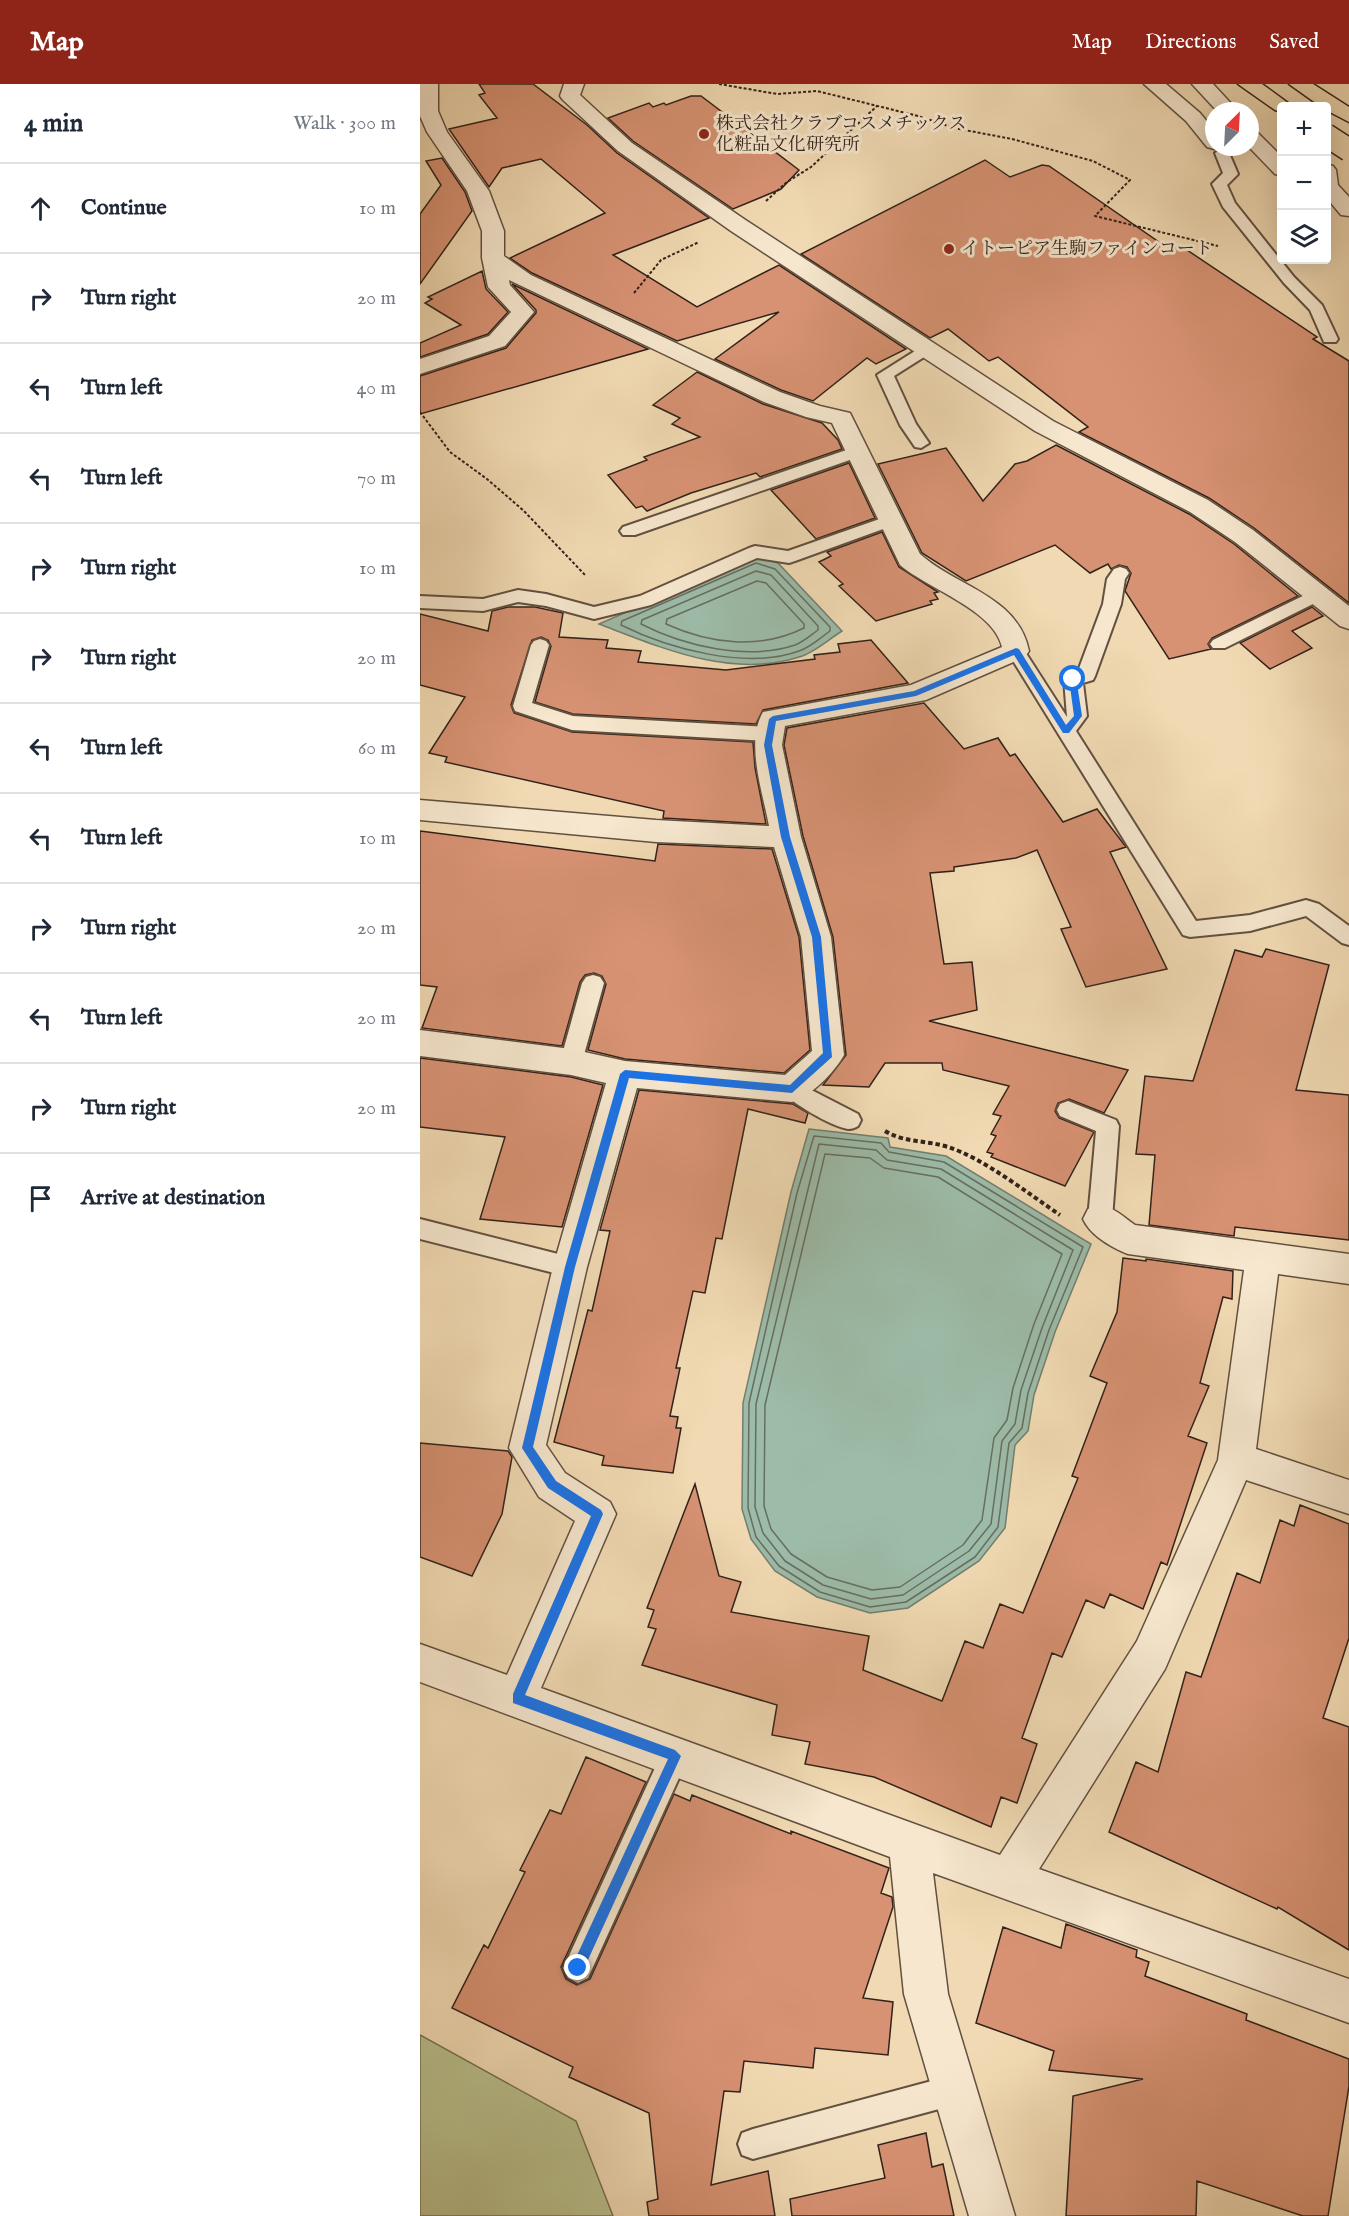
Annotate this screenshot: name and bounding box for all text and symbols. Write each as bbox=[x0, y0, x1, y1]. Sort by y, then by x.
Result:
text: Map bbox=[30, 25, 84, 60]
text: Map bbox=[1072, 29, 1112, 56]
text: Directions bbox=[1145, 29, 1236, 56]
text: Saved bbox=[1269, 29, 1319, 56]
north arrow bbox=[1205, 102, 1259, 156]
map controls bbox=[1277, 102, 1331, 264]
button: + bbox=[1277, 102, 1331, 156]
text: 4 min bbox=[24, 107, 83, 140]
text: Walk · 300 m bbox=[293, 111, 396, 136]
place label: 株式会社クラブコスメチックス 化粧品文化研究所 bbox=[716, 113, 966, 157]
marker: 株式会社クラブコスメチックス 化粧品文化研究所 bbox=[697, 127, 711, 141]
button: − bbox=[1277, 156, 1331, 210]
icon: ahead bbox=[24, 192, 57, 225]
text: Continue bbox=[81, 194, 167, 222]
text: 10 m bbox=[359, 196, 396, 221]
button: layers bbox=[1277, 210, 1331, 264]
place label: イトーピア生駒ファインコート bbox=[961, 238, 1213, 261]
marker: イトーピア生駒ファインコート bbox=[942, 242, 956, 256]
icon: right bbox=[24, 282, 57, 315]
text: Turn right bbox=[81, 284, 176, 312]
text: 20 m bbox=[357, 286, 396, 311]
icon: left bbox=[24, 372, 57, 405]
text: Turn left bbox=[81, 374, 163, 402]
text: 40 m bbox=[357, 376, 396, 401]
icon: left bbox=[24, 462, 57, 495]
text: Turn left bbox=[81, 464, 163, 492]
text: 70 m bbox=[357, 466, 396, 491]
icon: right bbox=[24, 552, 57, 585]
text: Turn right bbox=[81, 554, 176, 582]
text: 10 m bbox=[359, 556, 396, 581]
icon: right bbox=[24, 642, 57, 675]
text: Turn right bbox=[81, 644, 176, 672]
text: 20 m bbox=[357, 646, 396, 671]
route start bbox=[1059, 665, 1085, 691]
icon: left bbox=[24, 732, 57, 765]
text: Turn left bbox=[81, 734, 163, 762]
text: 60 m bbox=[358, 736, 396, 761]
icon: left bbox=[24, 822, 57, 855]
text: Turn left bbox=[81, 824, 163, 852]
text: 10 m bbox=[359, 826, 396, 851]
icon: right bbox=[24, 912, 57, 945]
text: Turn right bbox=[81, 914, 176, 942]
text: 20 m bbox=[357, 916, 396, 941]
icon: left bbox=[24, 1002, 57, 1035]
text: Turn left bbox=[81, 1004, 163, 1032]
text: 20 m bbox=[357, 1006, 396, 1031]
icon: right bbox=[24, 1092, 57, 1125]
text: Turn right bbox=[81, 1094, 176, 1122]
text: 20 m bbox=[357, 1096, 396, 1121]
icon: arrive bbox=[24, 1182, 57, 1215]
text: Arrive at destination bbox=[81, 1184, 265, 1212]
route end bbox=[564, 1954, 590, 1980]

